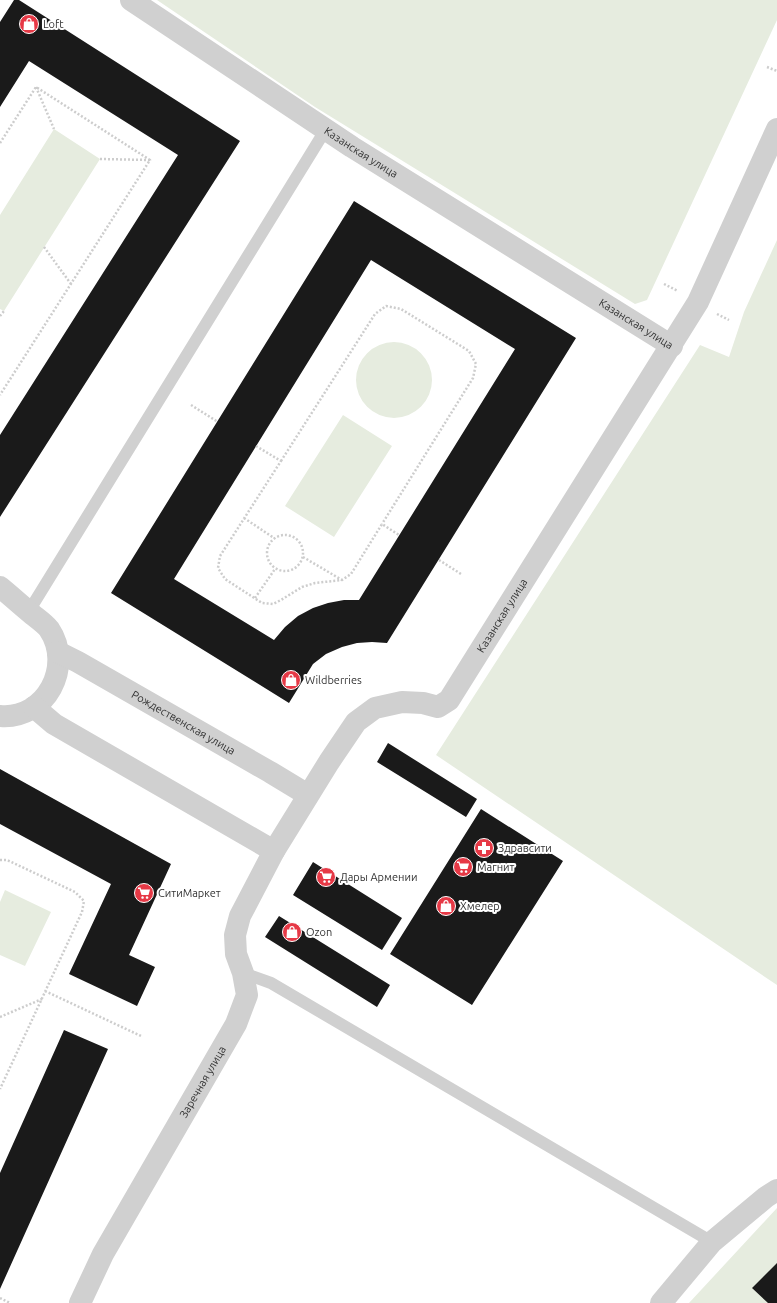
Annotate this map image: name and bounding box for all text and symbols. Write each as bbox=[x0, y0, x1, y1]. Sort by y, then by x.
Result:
shop icon: Loft bbox=[18, 13, 40, 35]
place label: Loft bbox=[43, 18, 64, 30]
street label: Казанская улица bbox=[322, 124, 400, 180]
street label: Казанская улица bbox=[597, 296, 675, 351]
street label: Казанская улица bbox=[474, 576, 529, 655]
shop icon: Wildberries bbox=[280, 669, 302, 691]
place label: Wildberries bbox=[305, 674, 362, 686]
street label: Рождественская улица bbox=[130, 688, 238, 757]
pharmacy icon: Здравсити bbox=[473, 837, 495, 859]
place label: Здравсити bbox=[498, 842, 552, 854]
supermarket icon: Магнит bbox=[452, 856, 474, 878]
place label: Магнит bbox=[477, 861, 515, 873]
supermarket icon: Дары Армении bbox=[315, 866, 337, 888]
place label: Дары Армении bbox=[340, 871, 418, 883]
supermarket icon: СитиМаркет bbox=[133, 882, 155, 904]
place label: СитиМаркет bbox=[158, 887, 221, 899]
shop icon: Хмелер bbox=[435, 895, 457, 917]
place label: Хмелер bbox=[460, 900, 500, 912]
shop icon: Ozon bbox=[281, 921, 303, 943]
place label: Ozon bbox=[306, 926, 332, 938]
street label: Заречная улица bbox=[177, 1044, 228, 1120]

